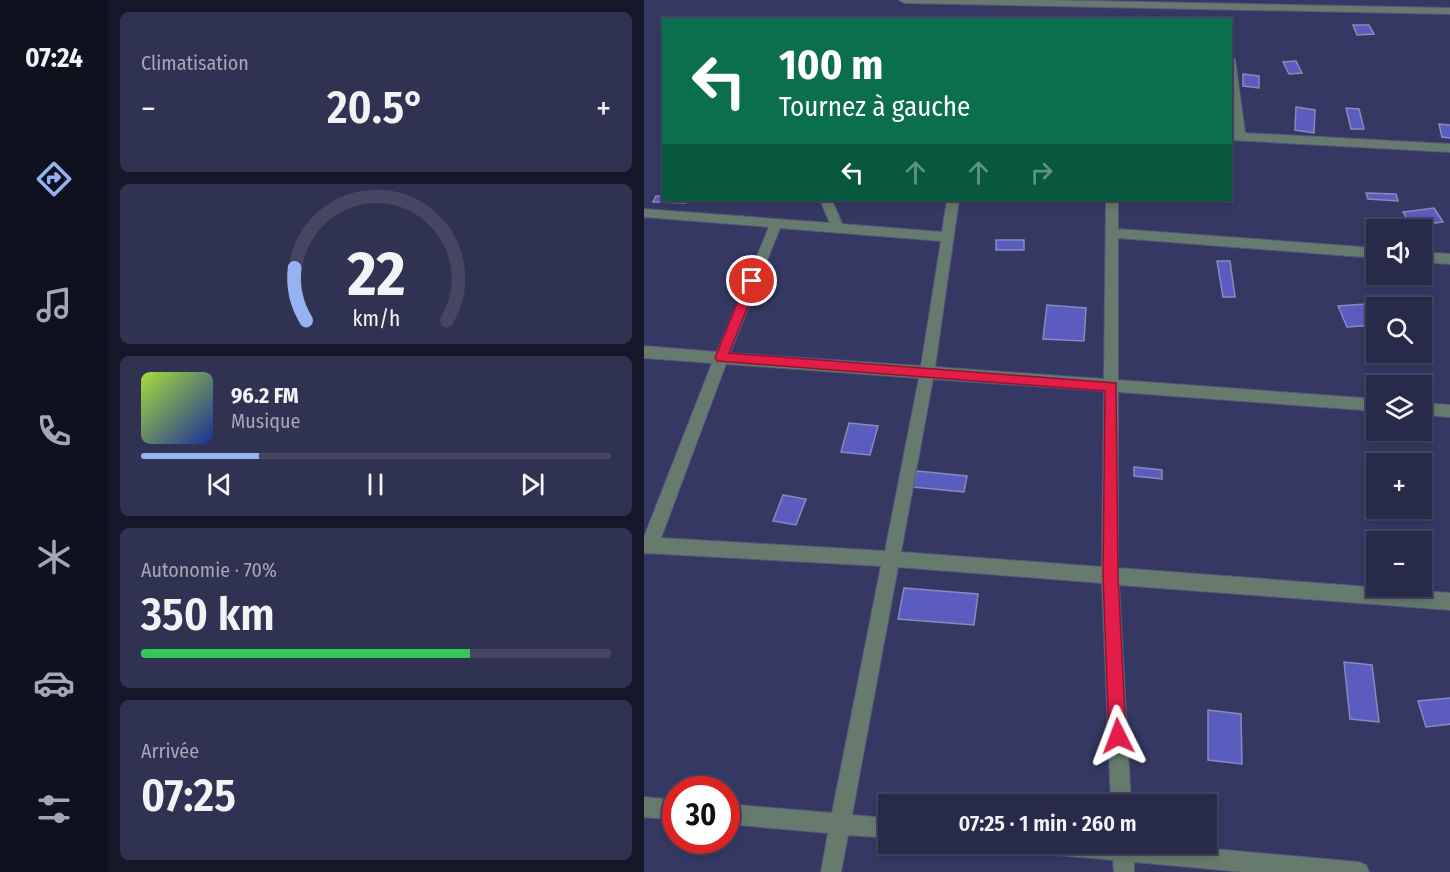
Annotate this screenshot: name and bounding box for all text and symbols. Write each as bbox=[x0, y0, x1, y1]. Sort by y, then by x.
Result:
text: 100 m bbox=[779, 40, 883, 90]
text: 07:24 bbox=[25, 42, 83, 74]
icon: left bbox=[680, 42, 758, 120]
text: Climatisation bbox=[141, 51, 249, 75]
text: 20.5° bbox=[327, 81, 425, 135]
text: − bbox=[141, 89, 156, 129]
text: + bbox=[596, 89, 611, 129]
text: Tournez à gauche bbox=[779, 91, 970, 123]
icon: left bbox=[836, 156, 869, 189]
icon: ahead bbox=[899, 156, 932, 189]
icon: ahead bbox=[962, 156, 995, 189]
icon: right bbox=[1025, 156, 1058, 189]
icon: directions bbox=[33, 158, 75, 200]
map controls bbox=[1366, 219, 1432, 597]
button: sound bbox=[1366, 219, 1432, 285]
text: 22 bbox=[346, 237, 405, 312]
pin bbox=[726, 255, 777, 306]
icon: arrive bbox=[735, 264, 768, 297]
icon: music bbox=[33, 284, 75, 326]
button: search bbox=[1366, 297, 1432, 363]
text: km/h bbox=[352, 306, 400, 332]
button: layers bbox=[1366, 375, 1432, 441]
text: 96.2 FM bbox=[231, 382, 299, 409]
text: Musique bbox=[231, 409, 300, 433]
icon: phone bbox=[33, 410, 75, 452]
button: + bbox=[1366, 453, 1432, 519]
icon: previous bbox=[203, 468, 236, 501]
icon: pause bbox=[359, 468, 392, 501]
icon: next bbox=[516, 468, 549, 501]
button: − bbox=[1366, 531, 1432, 597]
icon: climate bbox=[33, 536, 75, 578]
text: Autonomie · 70% bbox=[141, 558, 277, 582]
text: 350 km bbox=[141, 588, 275, 642]
icon: car bbox=[33, 662, 75, 704]
position arrow bbox=[1086, 704, 1150, 768]
text: Arrivée bbox=[141, 739, 199, 763]
text: 07:25 bbox=[141, 769, 236, 823]
speed limit sign: 30 bbox=[662, 776, 740, 854]
icon: filters bbox=[33, 788, 75, 830]
text: 07:25 · 1 min · 260 m bbox=[958, 810, 1137, 837]

